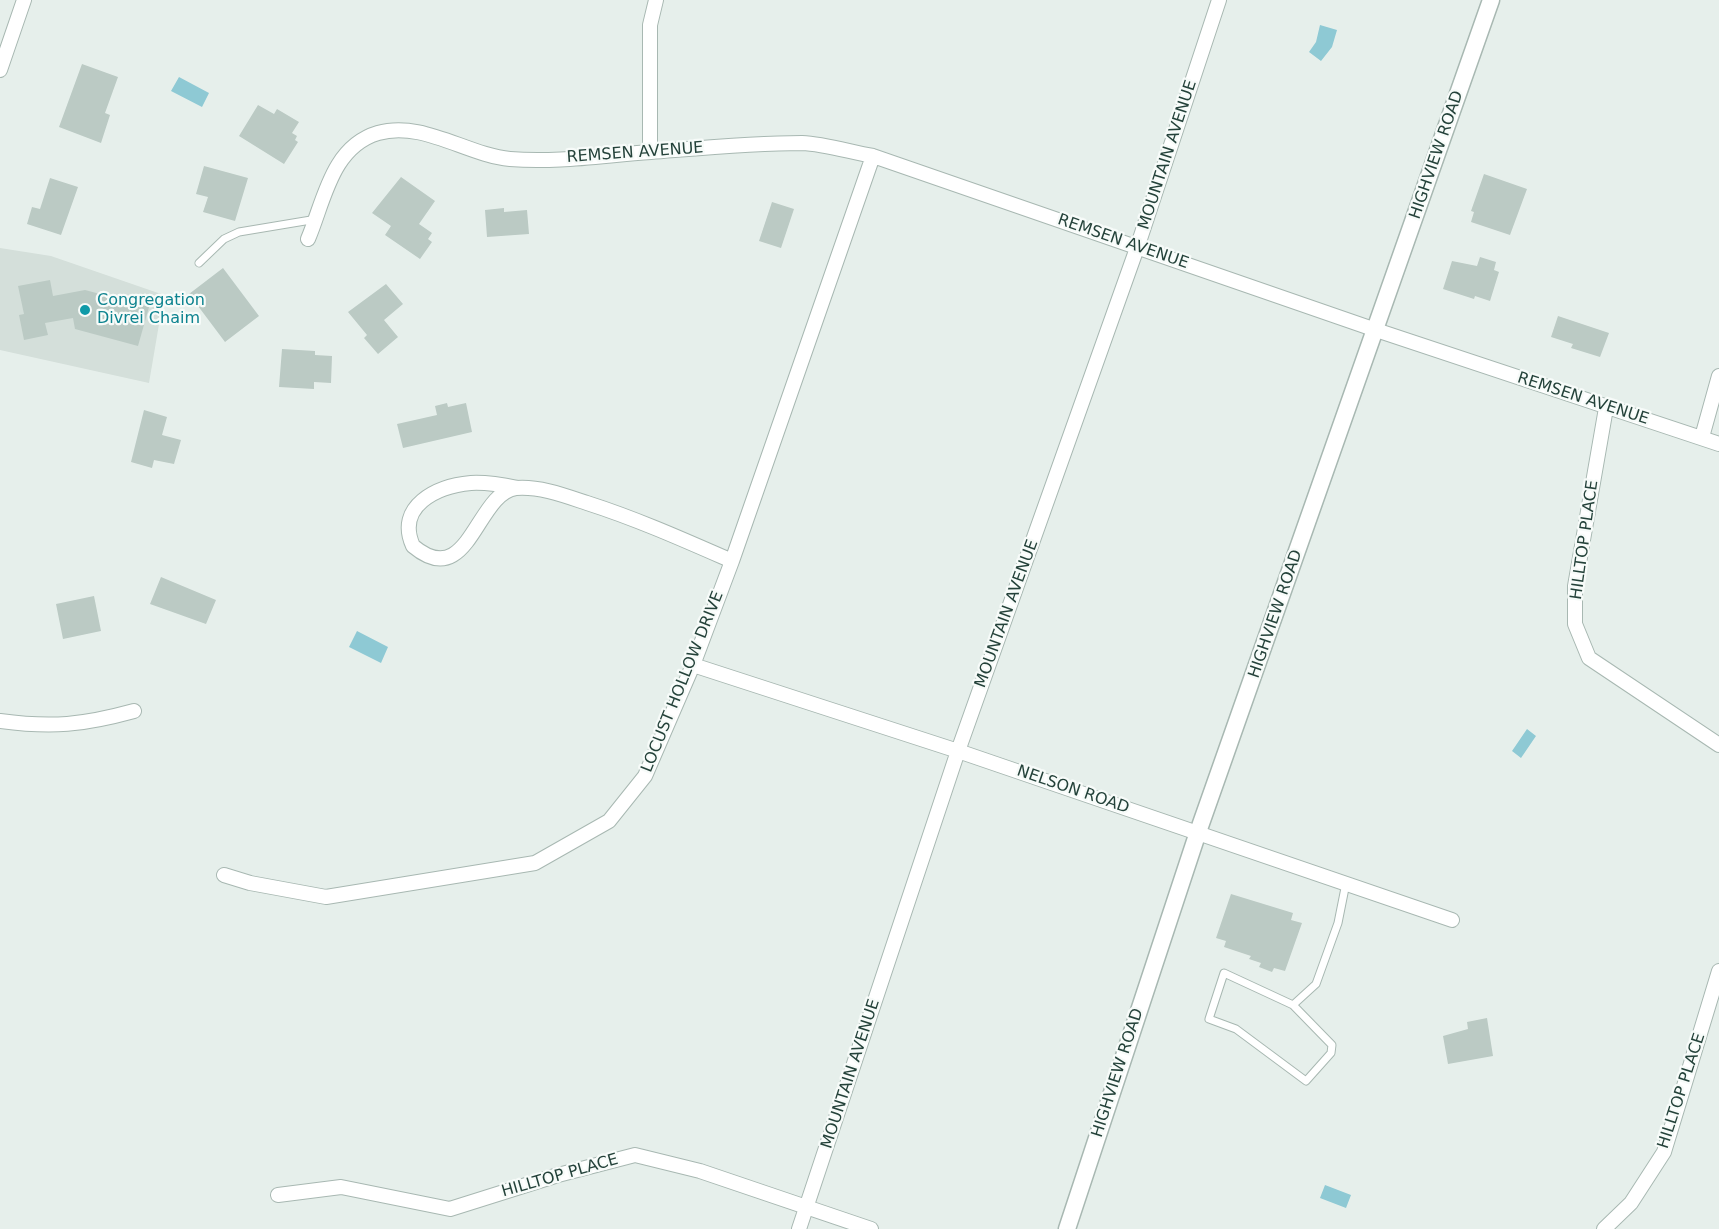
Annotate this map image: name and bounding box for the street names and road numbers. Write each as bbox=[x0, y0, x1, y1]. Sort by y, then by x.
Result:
street label: MOUNTAIN AVENUE bbox=[1135, 78, 1201, 232]
street label: HIGHVIEW ROAD bbox=[1406, 88, 1468, 222]
street label: REMSEN AVENUE bbox=[566, 139, 704, 167]
street label: REMSEN AVENUE bbox=[1055, 211, 1191, 273]
street label: REMSEN AVENUE bbox=[1515, 369, 1651, 429]
street label: HILLTOP PLACE bbox=[1567, 479, 1603, 601]
street label: MOUNTAIN AVENUE bbox=[971, 537, 1043, 691]
street label: HIGHVIEW ROAD bbox=[1245, 547, 1307, 681]
street label: LOCUST HOLLOW DRIVE bbox=[638, 589, 728, 775]
street label: NELSON ROAD bbox=[1014, 762, 1132, 818]
street label: MOUNTAIN AVENUE bbox=[818, 997, 884, 1151]
street label: HIGHVIEW ROAD bbox=[1088, 1006, 1148, 1140]
street label: HILLTOP PLACE bbox=[1654, 1031, 1710, 1151]
street label: HILLTOP PLACE bbox=[500, 1150, 620, 1202]

